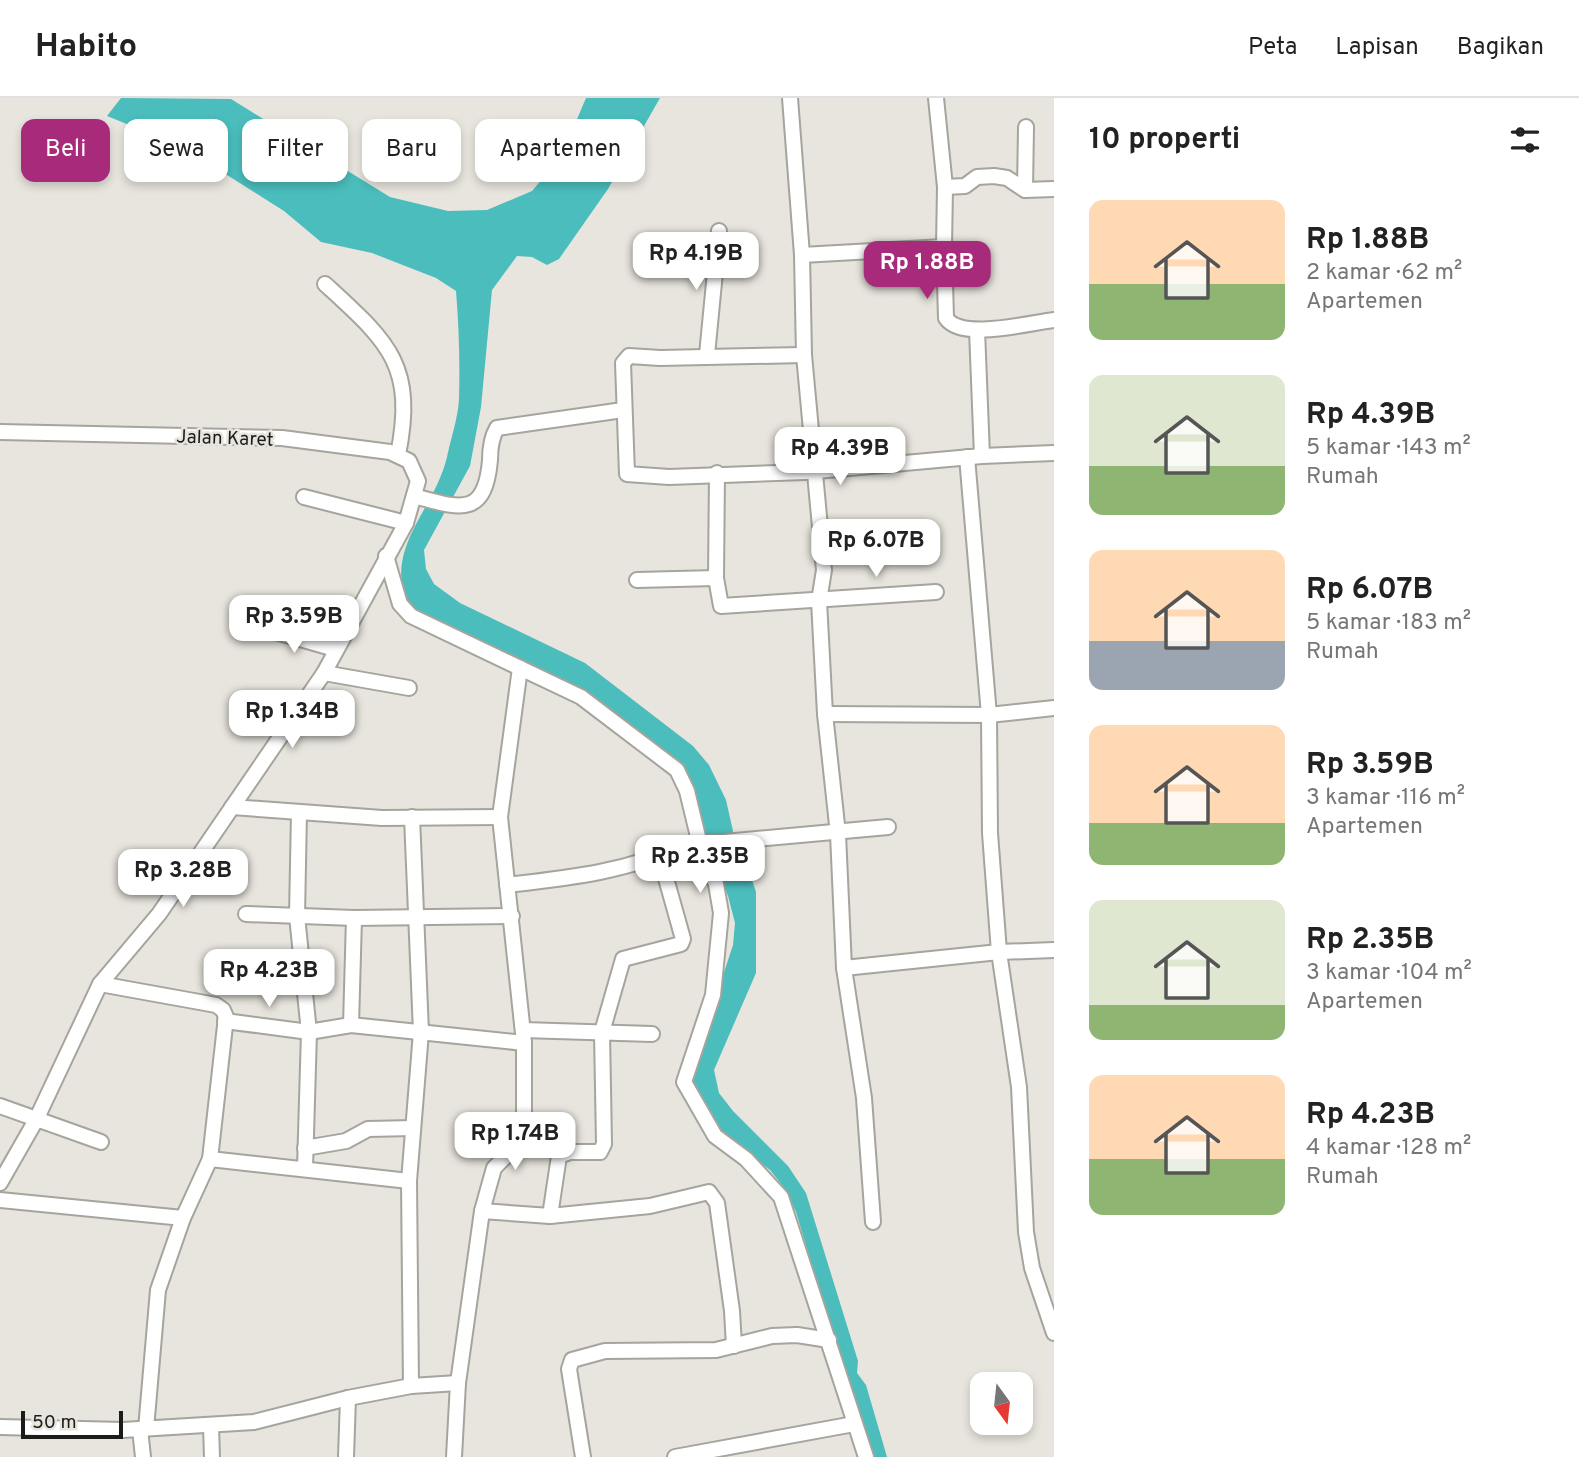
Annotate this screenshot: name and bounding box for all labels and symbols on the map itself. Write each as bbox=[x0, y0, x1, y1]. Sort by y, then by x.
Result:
pin: Rp 4.19B bbox=[624, 232, 768, 292]
pin: Rp 1.88B bbox=[855, 242, 999, 301]
street label: Jalan Karet bbox=[176, 425, 274, 453]
pin: Rp 4.39B bbox=[768, 428, 912, 487]
pin: Rp 6.07B bbox=[804, 519, 948, 579]
pin: Rp 3.59B bbox=[222, 596, 366, 655]
pin: Rp 1.34B bbox=[220, 690, 364, 750]
pin: Rp 2.35B bbox=[628, 836, 772, 895]
pin: Rp 3.28B bbox=[111, 850, 255, 909]
pin: Rp 4.23B bbox=[197, 950, 341, 1009]
pin: Rp 1.74B bbox=[443, 1112, 587, 1172]
north arrow bbox=[970, 1372, 1032, 1435]
scale bar bbox=[21, 1408, 122, 1440]

